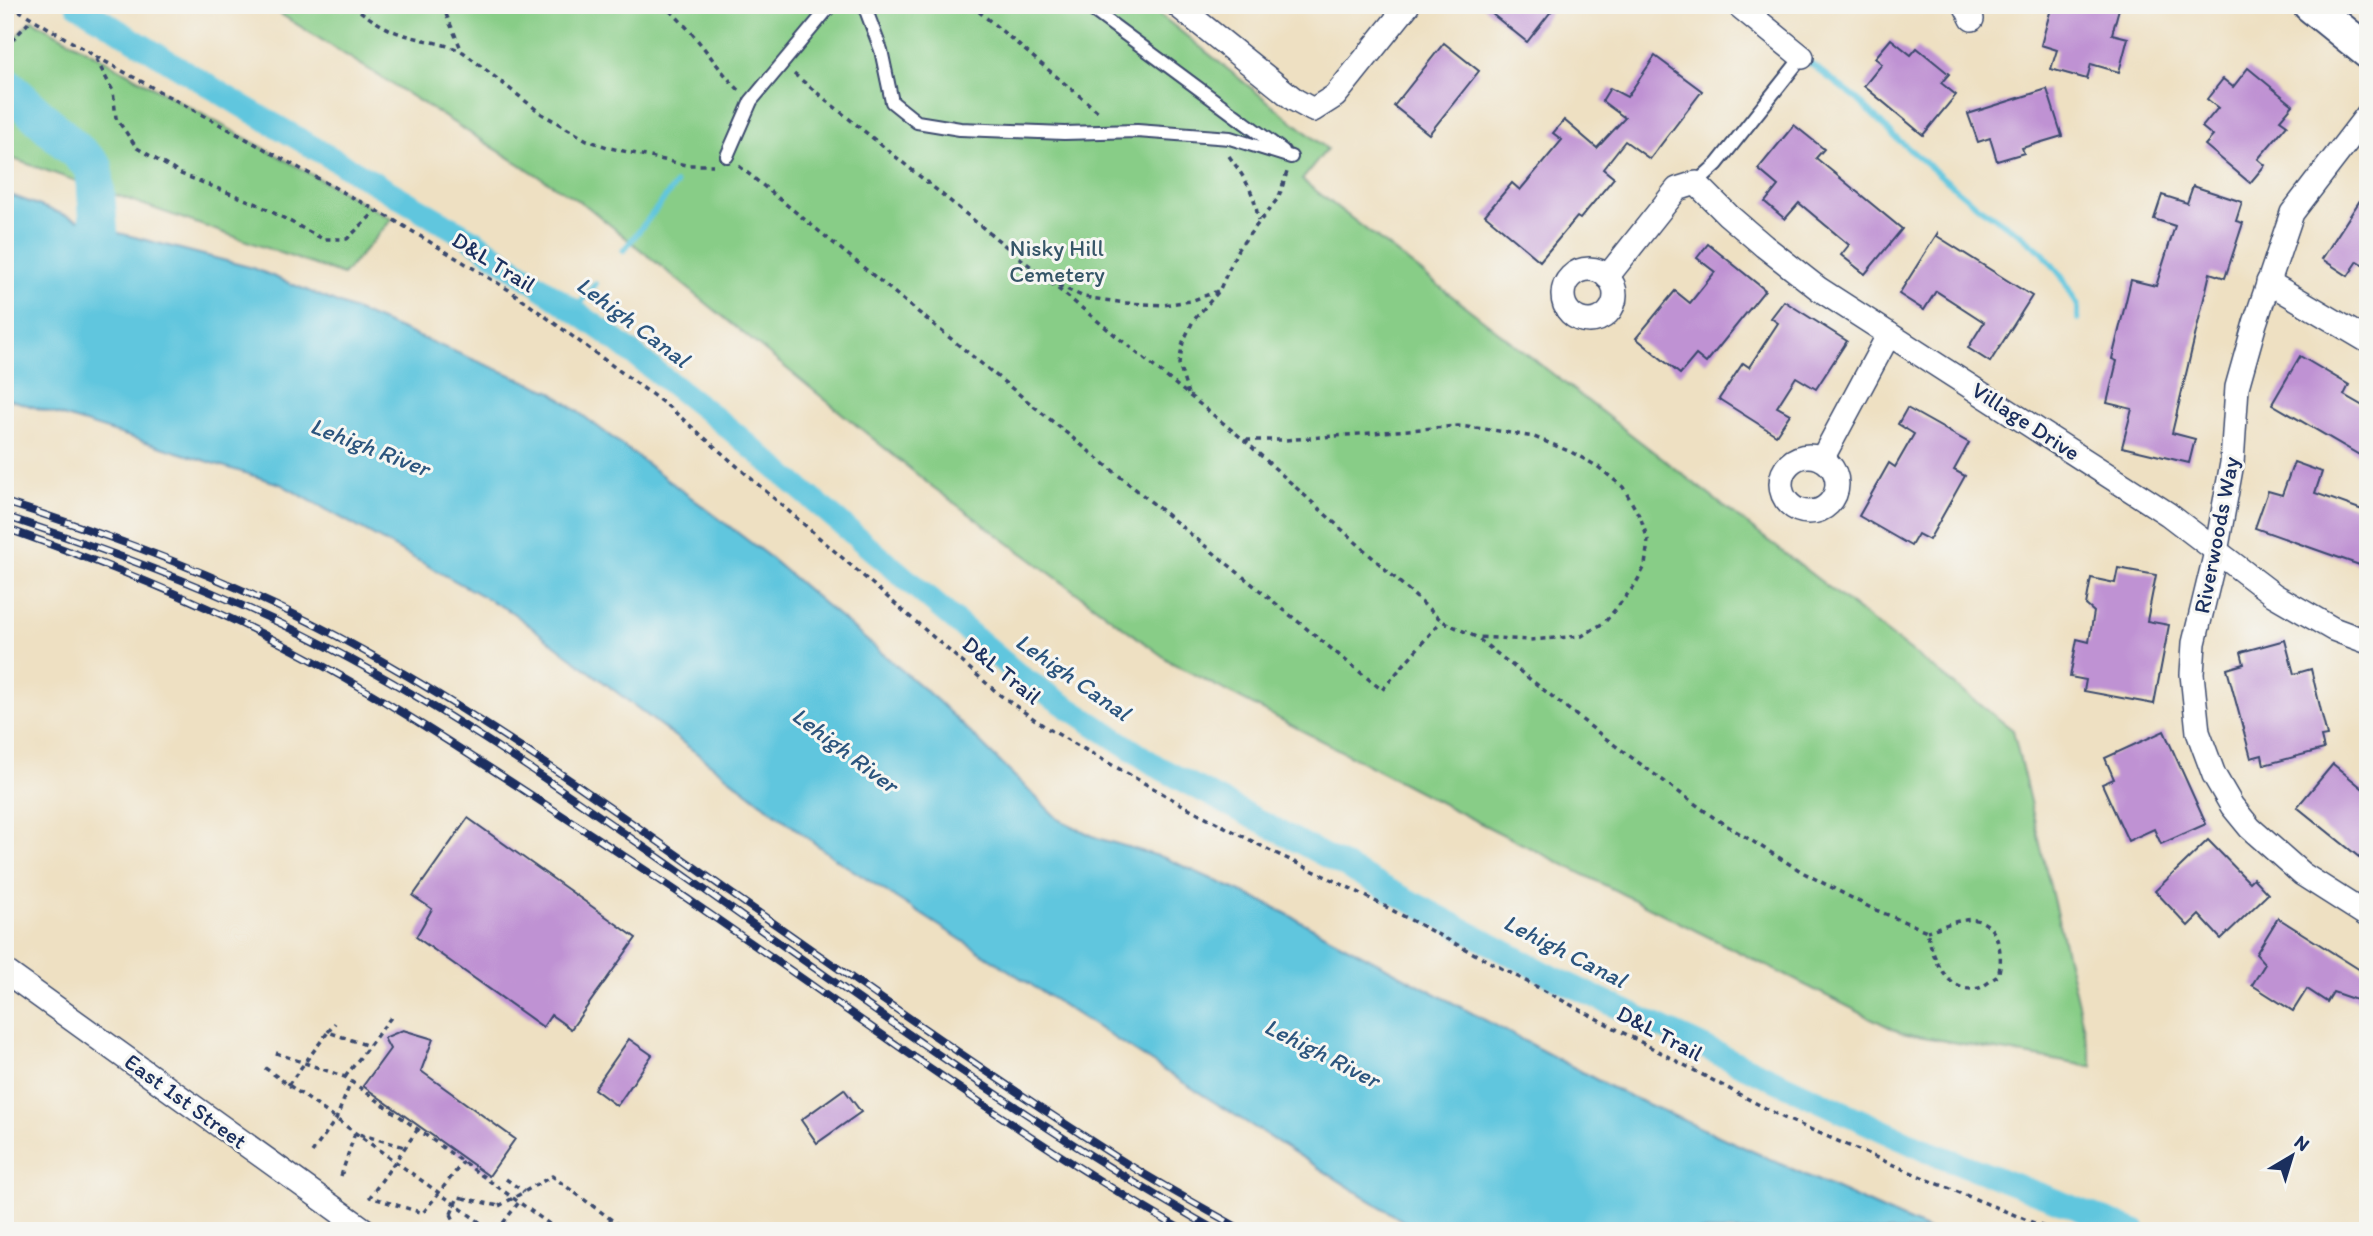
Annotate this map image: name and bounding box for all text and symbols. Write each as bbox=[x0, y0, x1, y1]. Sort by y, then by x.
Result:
street label: D&L Trail bbox=[447, 225, 541, 299]
park label: Nisky Hill Cemetery bbox=[1009, 234, 1105, 288]
water label: Lehigh Canal bbox=[571, 270, 697, 375]
street label: Village Drive bbox=[1967, 376, 2085, 466]
water label: Lehigh River bbox=[307, 411, 437, 484]
street label: Riverwoods Way bbox=[2187, 454, 2245, 616]
water label: Lehigh Canal bbox=[1010, 626, 1138, 728]
street label: D&L Trail bbox=[957, 630, 1047, 711]
water label: Lehigh River bbox=[787, 700, 906, 801]
water label: Lehigh Canal bbox=[1499, 907, 1633, 995]
street label: D&L Trail bbox=[1612, 999, 1708, 1067]
water label: Lehigh River bbox=[1260, 1011, 1387, 1095]
street label: East 1st Street bbox=[119, 1047, 253, 1155]
north arrow bbox=[2258, 1120, 2328, 1190]
text: N bbox=[2290, 1130, 2314, 1156]

